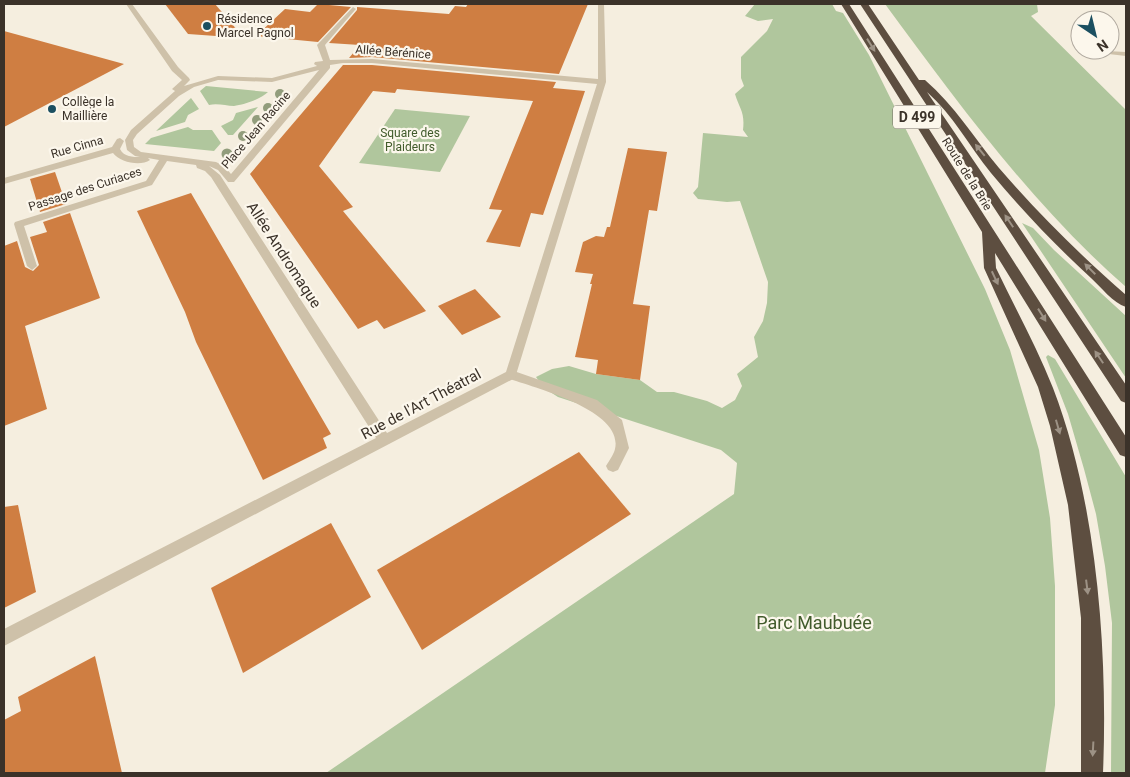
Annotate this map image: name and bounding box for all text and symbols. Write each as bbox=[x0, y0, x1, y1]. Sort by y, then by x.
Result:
north arrow bbox=[1070, 10, 1120, 60]
place label: Résidence Marcel Pagnol bbox=[217, 12, 294, 40]
marker: Résidence Marcel Pagnol bbox=[201, 20, 213, 32]
text: N bbox=[1094, 36, 1111, 55]
one-way arrow bbox=[866, 38, 876, 52]
street label: Allée Bérénice bbox=[355, 42, 431, 62]
street label: Place Jean Racine bbox=[219, 88, 293, 172]
place label: Collège la Maillière bbox=[62, 95, 114, 123]
marker: Collège la Maillière bbox=[46, 103, 58, 115]
road number: D 499 bbox=[893, 105, 941, 128]
park label: Square des Plaideurs bbox=[380, 126, 440, 154]
street label: Rue Cinna bbox=[49, 133, 105, 161]
street label: Route de la Brie bbox=[939, 135, 995, 213]
one-way arrow bbox=[974, 144, 985, 157]
street label: Passage des Curiaces bbox=[27, 164, 143, 214]
street label: Allée Andromaque bbox=[243, 199, 325, 311]
one-way arrow bbox=[1005, 214, 1014, 228]
one-way arrow bbox=[1085, 264, 1097, 276]
one-way arrow bbox=[991, 270, 999, 285]
one-way arrow bbox=[1038, 309, 1047, 322]
one-way arrow bbox=[1094, 350, 1104, 363]
street label: Rue de l'Art Théatral bbox=[358, 365, 484, 443]
one-way arrow bbox=[1054, 419, 1062, 435]
one-way arrow bbox=[1083, 579, 1091, 595]
park label: Parc Maubuée bbox=[756, 612, 872, 633]
one-way arrow bbox=[1088, 741, 1096, 757]

